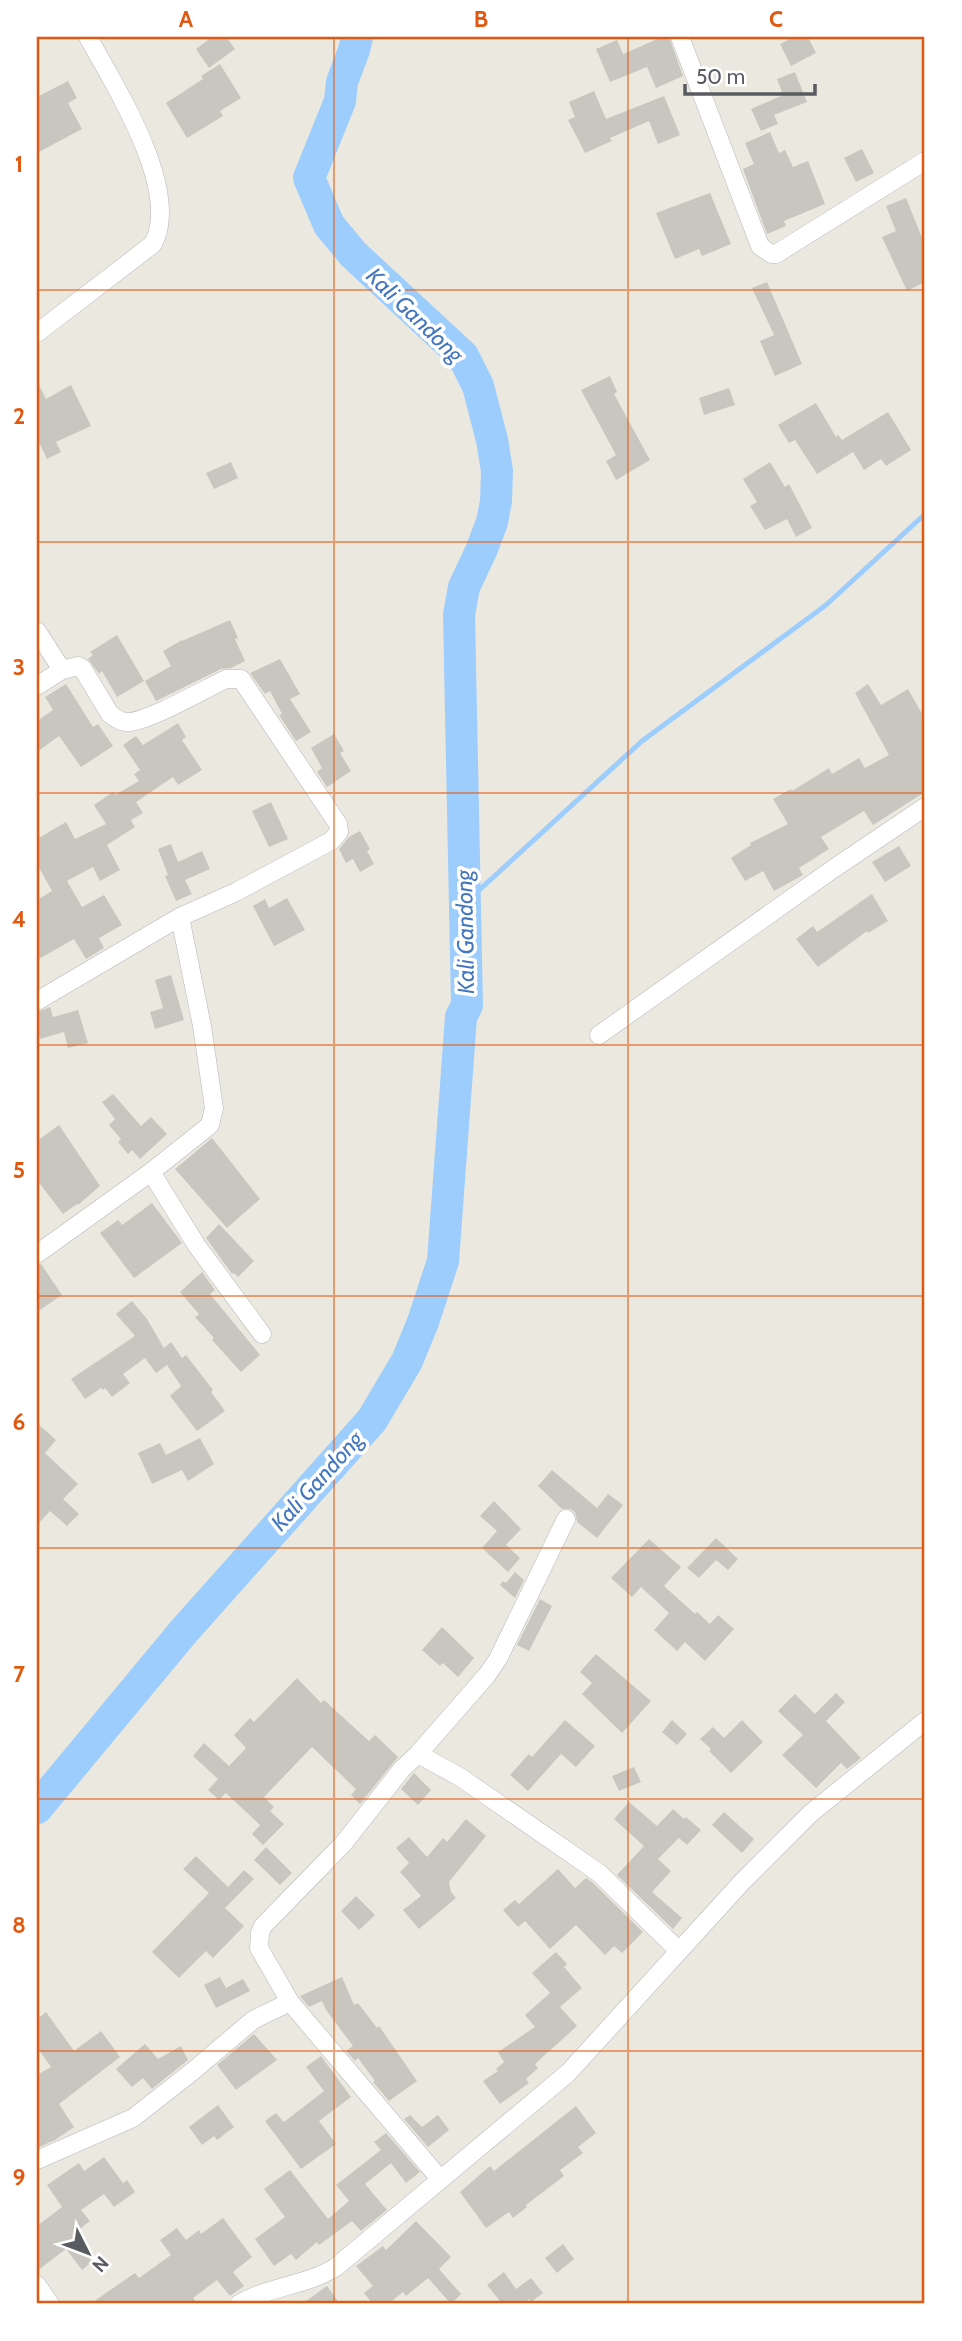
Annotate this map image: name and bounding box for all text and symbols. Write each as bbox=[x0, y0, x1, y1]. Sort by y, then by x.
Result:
text: A bbox=[179, 5, 194, 33]
text: B bbox=[474, 5, 488, 33]
text: C bbox=[769, 5, 783, 33]
scale bar bbox=[685, 52, 815, 96]
text: 50 m bbox=[696, 64, 745, 89]
text: 1 bbox=[15, 150, 23, 178]
water label: Kali Gandong bbox=[361, 262, 471, 369]
text: 2 bbox=[13, 402, 25, 430]
text: 3 bbox=[13, 653, 25, 681]
water label: Kali Gandong bbox=[450, 868, 480, 994]
text: 4 bbox=[12, 905, 26, 933]
text: 5 bbox=[13, 1156, 25, 1184]
text: 6 bbox=[13, 1408, 25, 1436]
water label: Kali Gandong bbox=[265, 1424, 370, 1537]
text: 7 bbox=[13, 1660, 25, 1688]
text: 8 bbox=[12, 1911, 26, 1939]
text: 9 bbox=[13, 2163, 25, 2191]
north arrow bbox=[52, 2218, 122, 2288]
text: N bbox=[87, 2251, 113, 2277]

